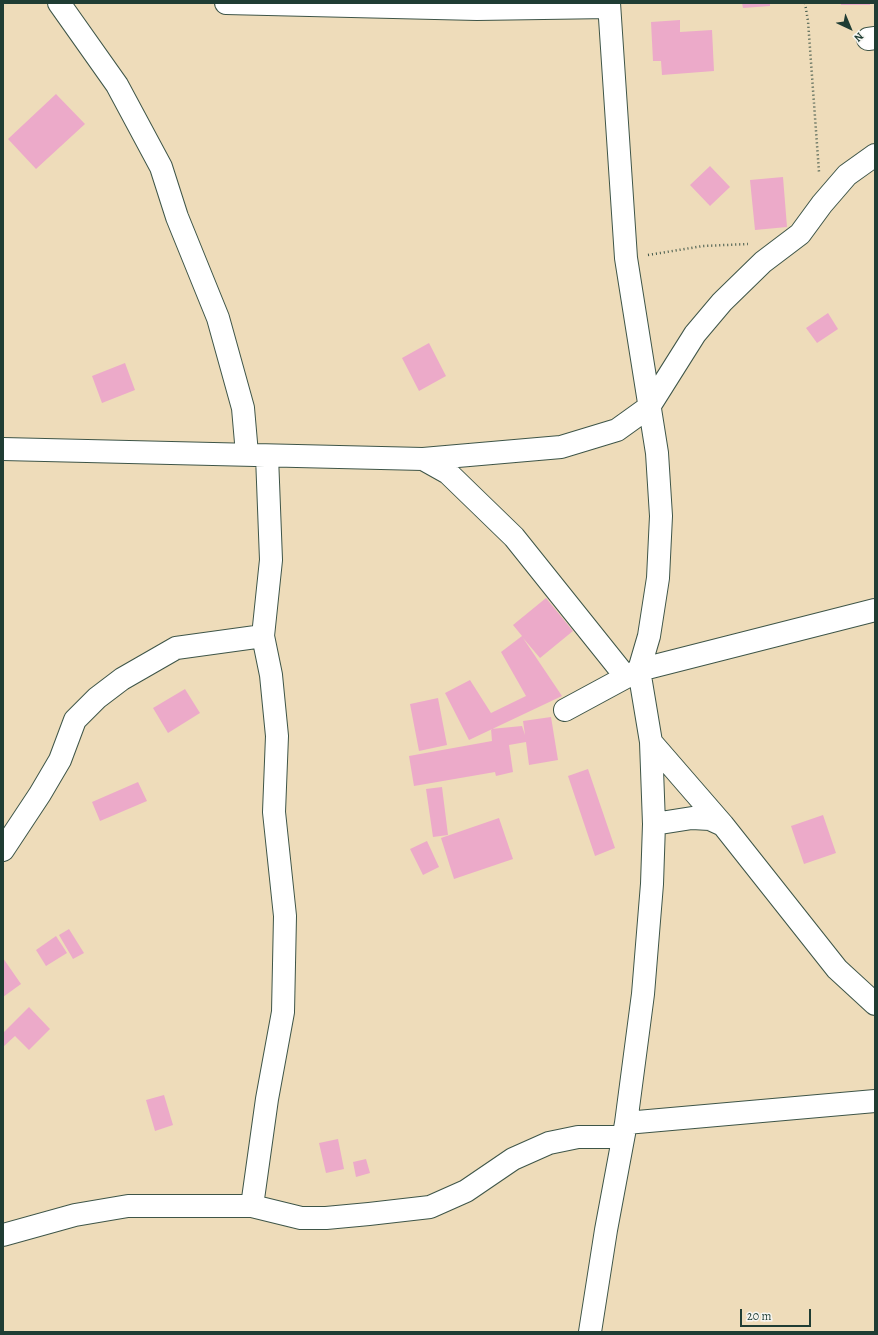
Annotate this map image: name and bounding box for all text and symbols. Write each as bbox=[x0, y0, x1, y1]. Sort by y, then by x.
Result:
north arrow bbox=[830, 8, 870, 48]
text: N bbox=[851, 29, 867, 45]
scale bar bbox=[742, 1301, 813, 1327]
text: 20 m bbox=[747, 1308, 771, 1324]

